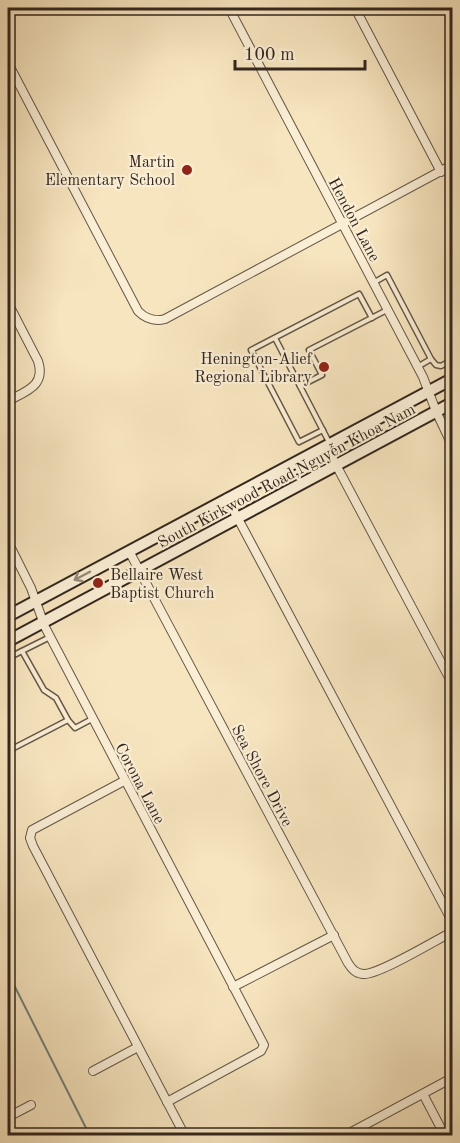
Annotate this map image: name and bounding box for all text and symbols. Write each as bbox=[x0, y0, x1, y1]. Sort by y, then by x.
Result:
scale bar bbox=[235, 33, 366, 71]
text: 100 m bbox=[244, 46, 295, 64]
place label: Martin Elementary School bbox=[45, 155, 175, 189]
marker: Martin Elementary School bbox=[180, 163, 194, 177]
street label: Hendon Lane bbox=[324, 175, 382, 265]
place label: Henington-Alief Regional Library bbox=[194, 352, 313, 386]
marker: Henington-Alief Regional Library bbox=[317, 360, 331, 374]
street label: South Kirkwood Road;Nguyễn Khoa Nam bbox=[154, 399, 419, 552]
place label: Bellaire West Baptist Church bbox=[110, 568, 215, 602]
one-way arrow bbox=[74, 570, 91, 582]
marker: Bellaire West Baptist Church bbox=[91, 576, 105, 590]
street label: Sea Shore Drive bbox=[228, 722, 295, 830]
street label: Corona Lane bbox=[111, 741, 167, 827]

